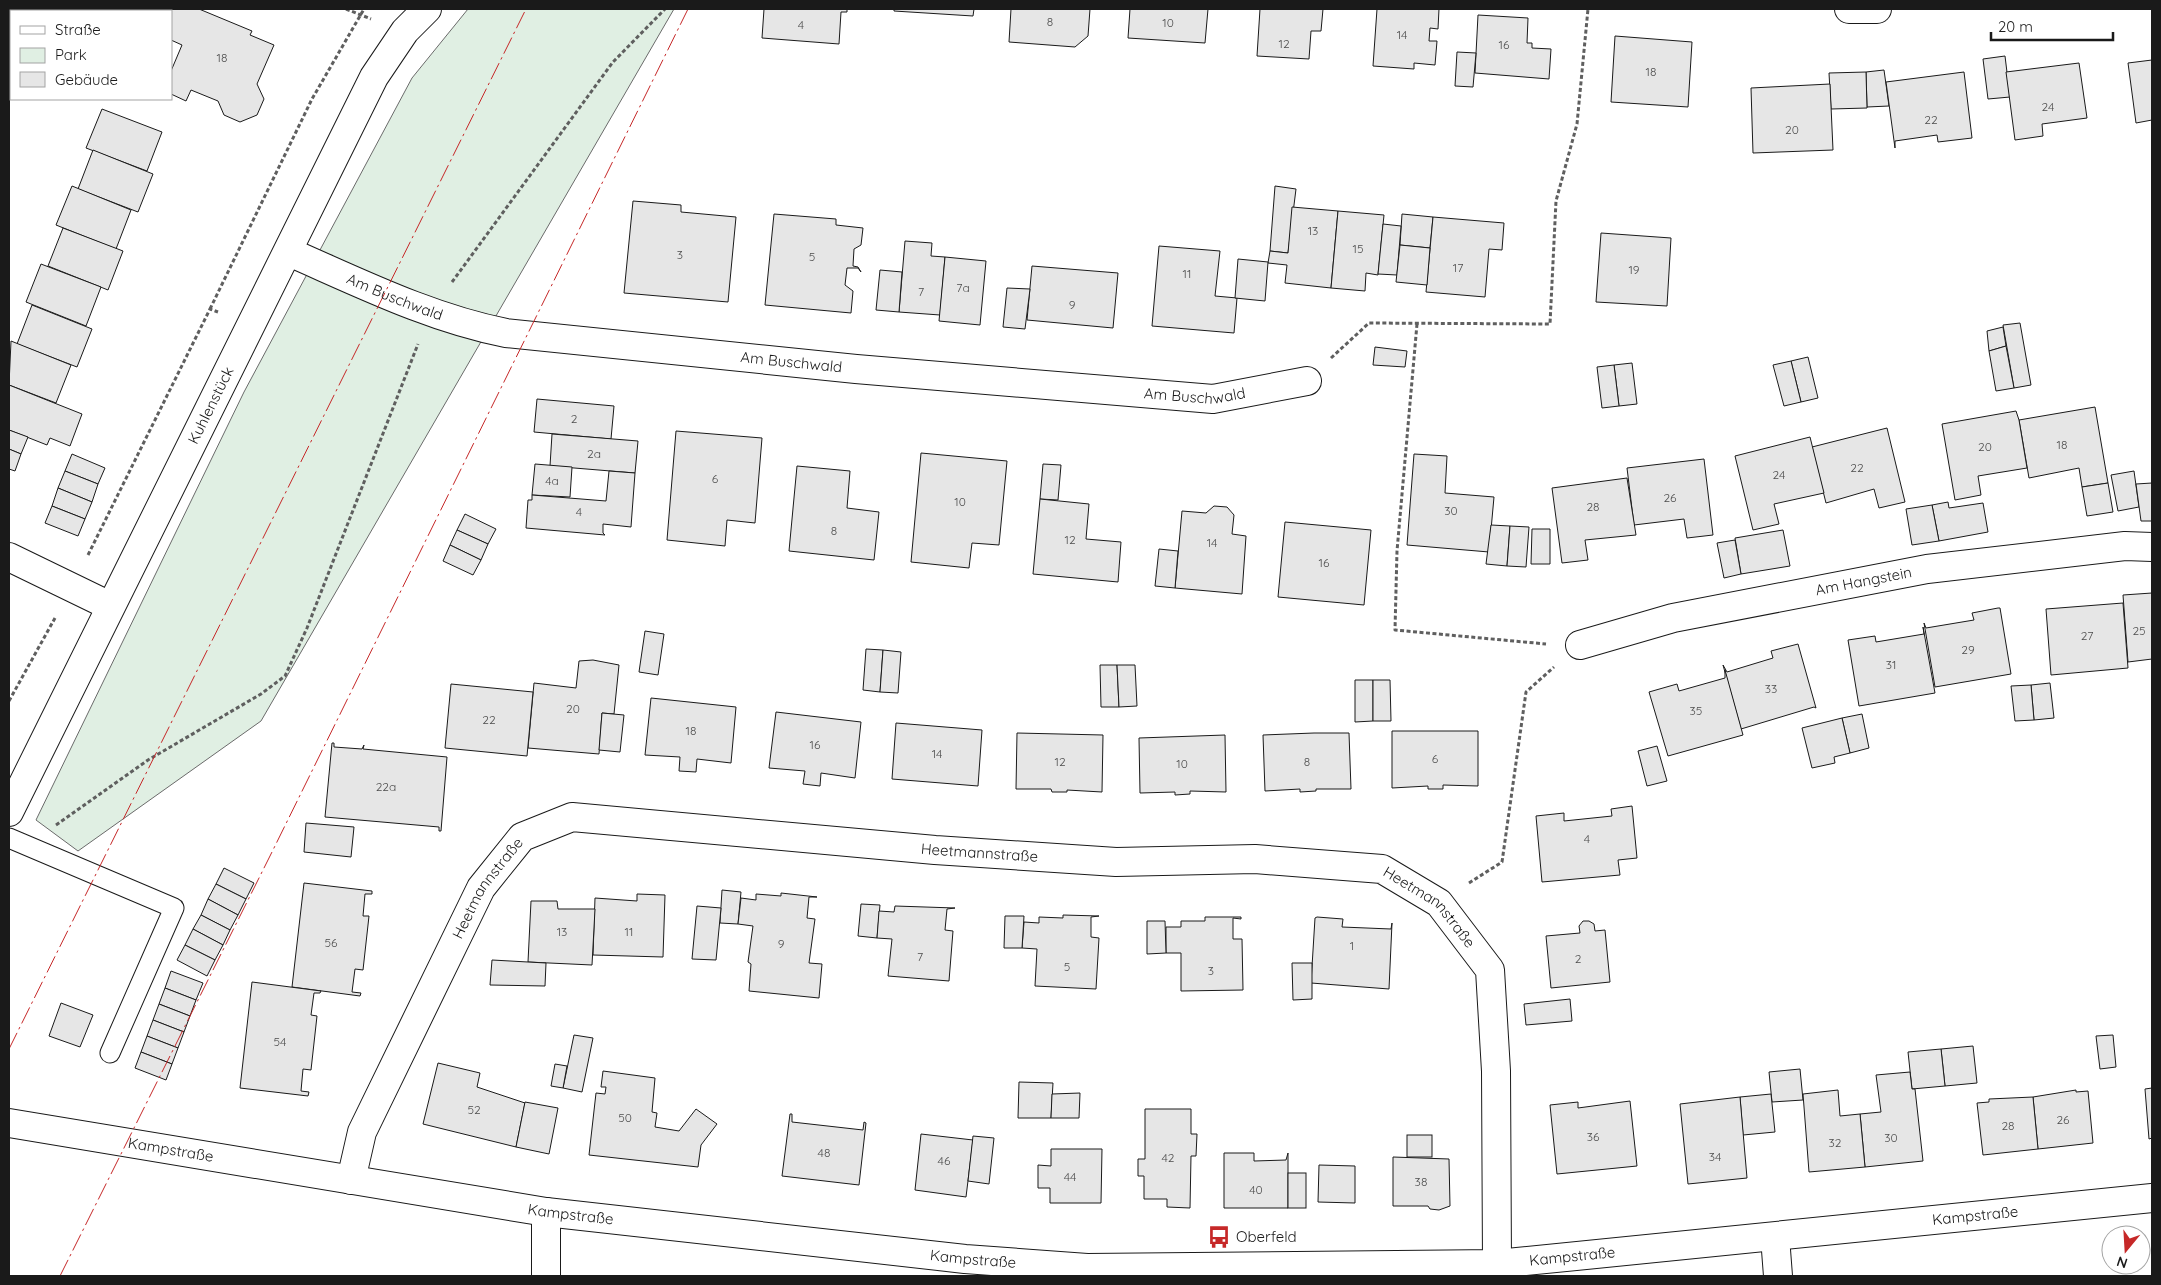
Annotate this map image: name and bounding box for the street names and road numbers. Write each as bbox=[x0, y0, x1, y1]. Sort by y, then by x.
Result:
street label: Am Buschwald bbox=[344, 269, 445, 324]
street label: Am Buschwald bbox=[740, 347, 843, 377]
street label: Kuhlenstück bbox=[183, 363, 238, 447]
street label: Am Buschwald bbox=[1143, 383, 1247, 408]
street label: Am Hangstein bbox=[1814, 562, 1913, 599]
street label: Heetmannstraße bbox=[448, 833, 527, 942]
street label: Heetmannstraße bbox=[920, 839, 1039, 866]
street label: Heetmannstraße bbox=[1380, 862, 1480, 951]
street label: Kampstraße bbox=[127, 1133, 215, 1166]
street label: Kampstraße bbox=[526, 1199, 615, 1229]
street label: Kampstraße bbox=[1931, 1202, 2019, 1229]
street label: Kampstraße bbox=[1528, 1242, 1616, 1270]
street label: Kampstraße bbox=[929, 1245, 1017, 1272]

